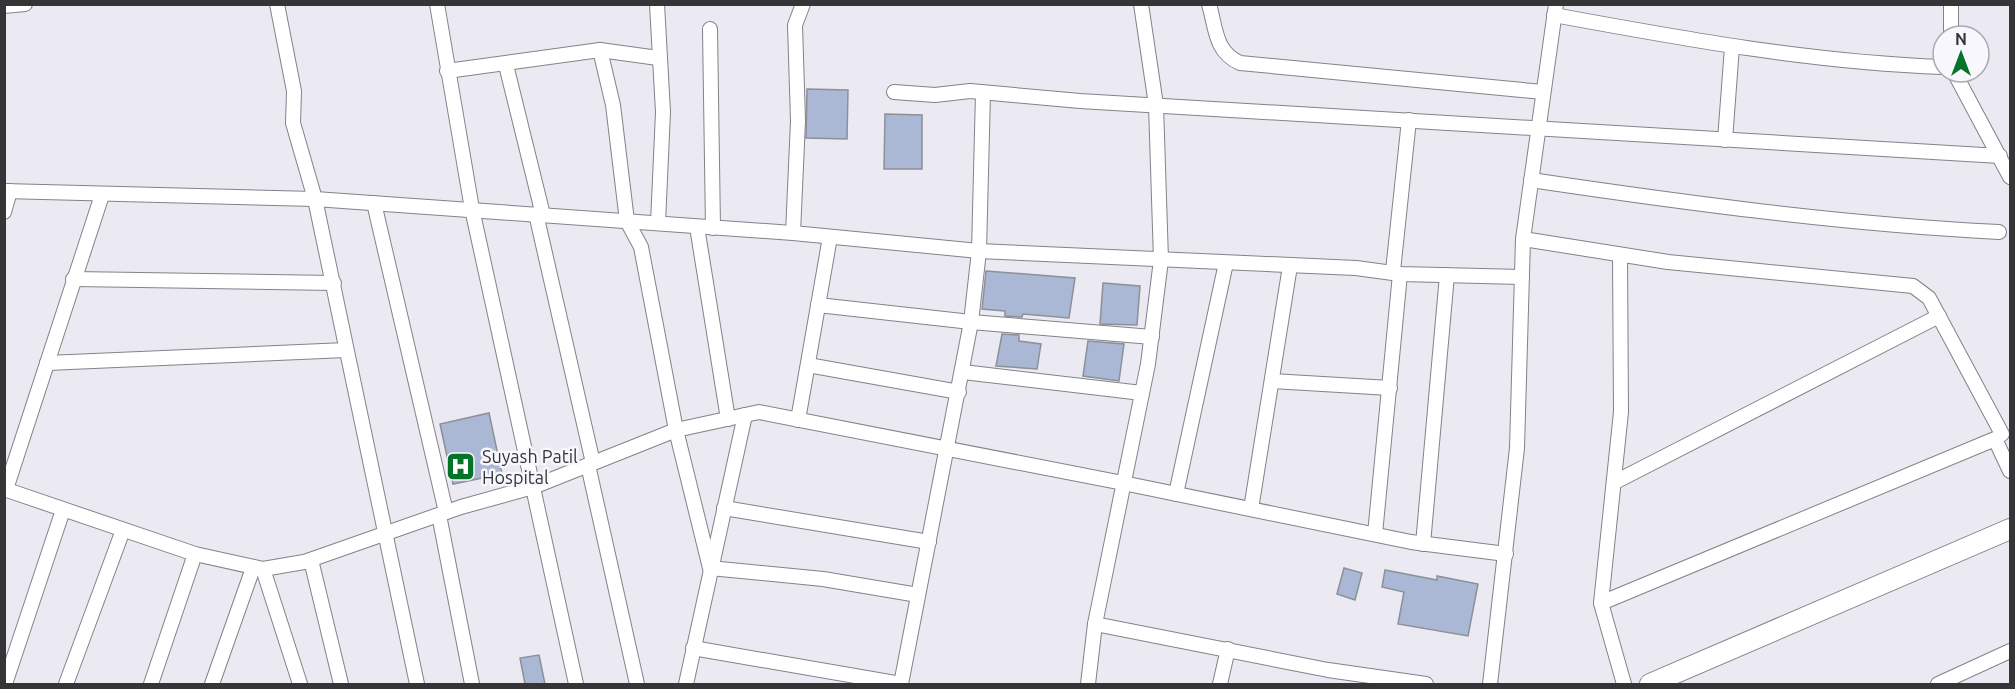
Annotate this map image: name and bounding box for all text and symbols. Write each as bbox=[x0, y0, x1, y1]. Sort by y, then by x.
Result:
north arrow bbox=[1931, 24, 1991, 84]
text: N bbox=[1955, 30, 1967, 48]
place label: Suyash Patil Hospital bbox=[482, 446, 578, 487]
hospital icon: Suyash Patil Hospital bbox=[445, 451, 477, 483]

